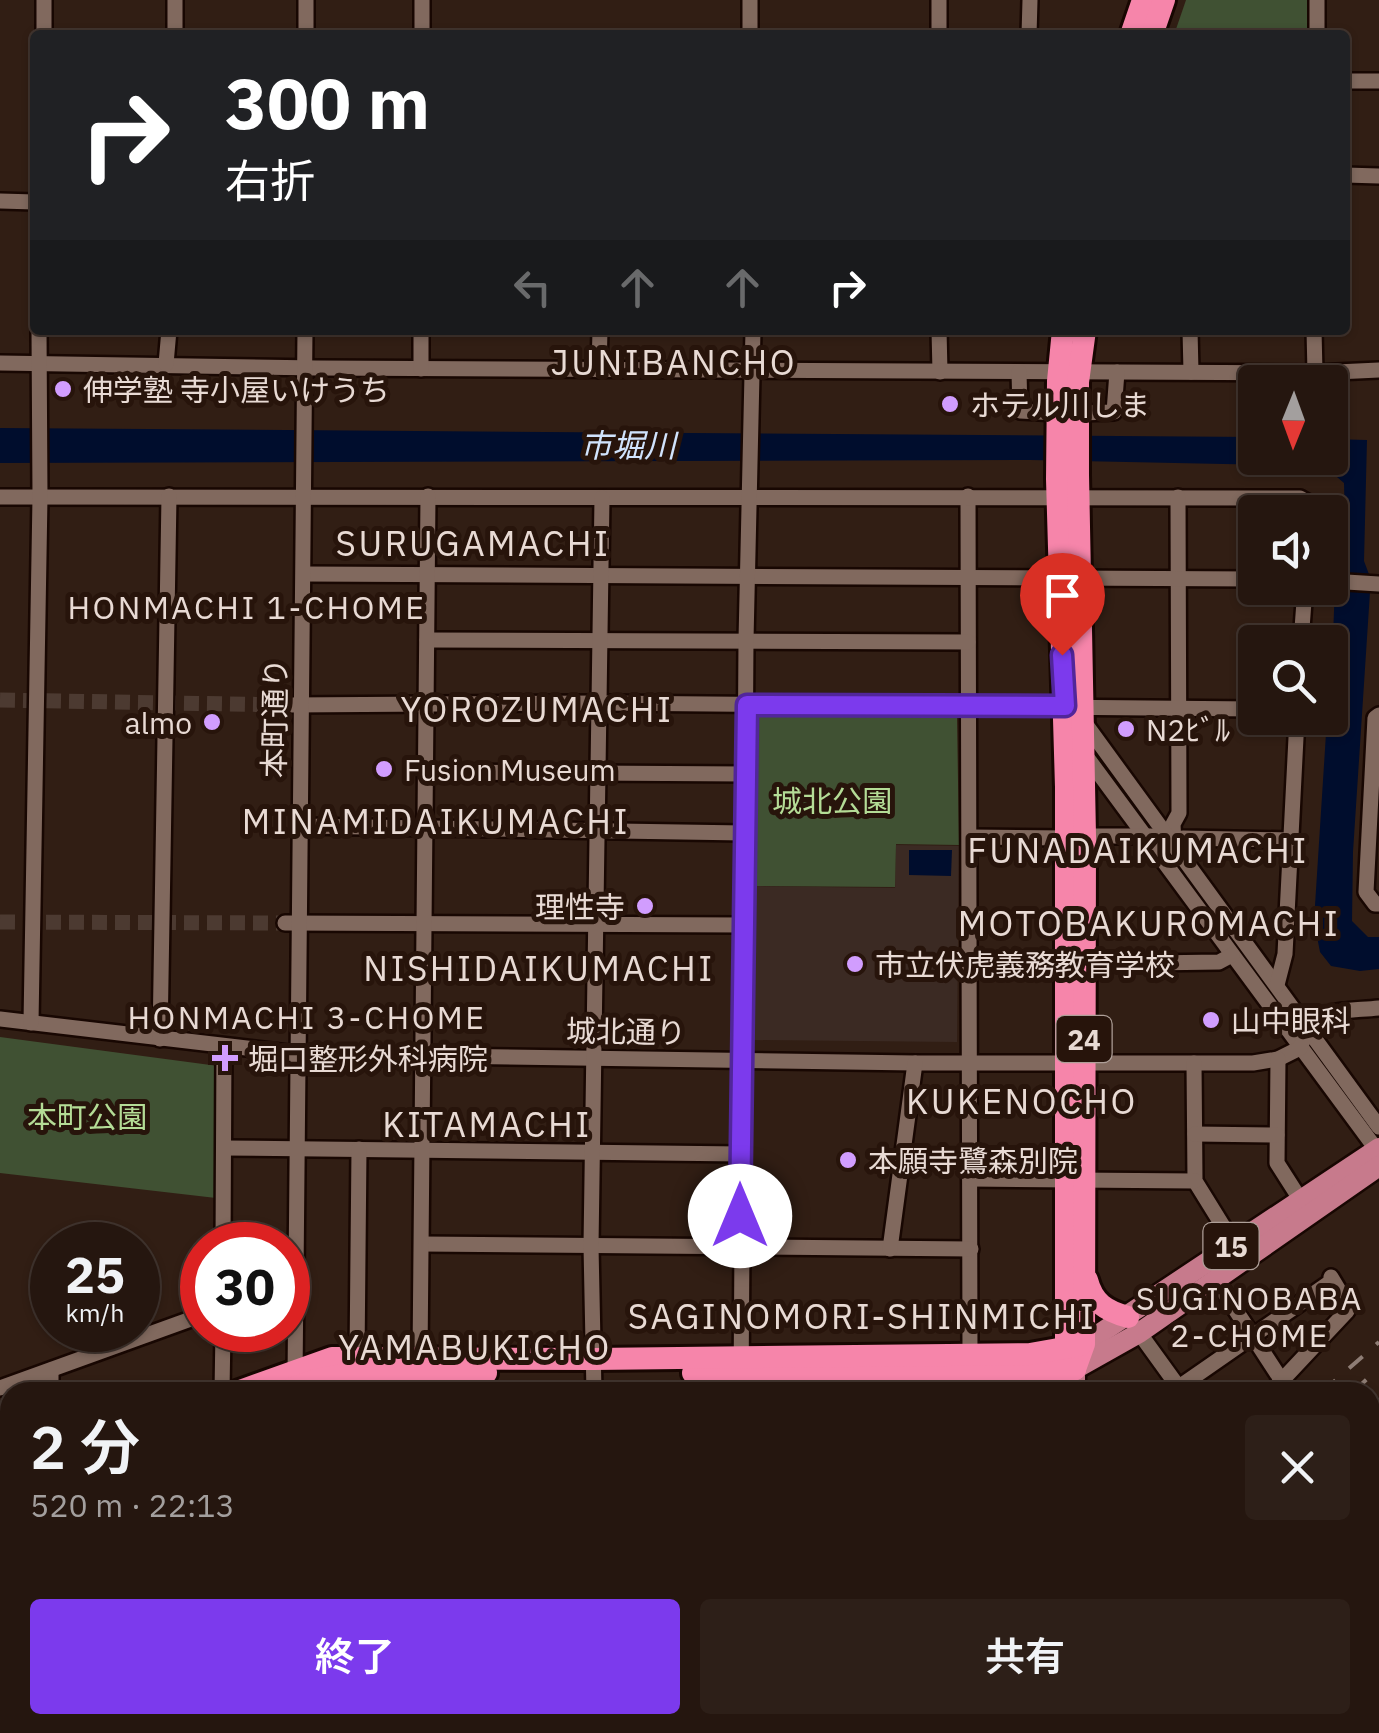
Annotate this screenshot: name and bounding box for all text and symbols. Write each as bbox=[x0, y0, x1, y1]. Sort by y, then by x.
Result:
text: 300 m bbox=[225, 57, 430, 148]
icon: right bbox=[60, 70, 190, 200]
text: 右折 bbox=[225, 151, 315, 209]
icon: left bbox=[505, 260, 560, 315]
icon: ahead bbox=[610, 260, 665, 315]
icon: ahead bbox=[715, 260, 770, 315]
icon: right bbox=[820, 260, 875, 315]
district label: JUNIBANCHO bbox=[551, 339, 797, 385]
north arrow bbox=[1238, 365, 1348, 475]
map controls bbox=[1238, 365, 1348, 735]
place label: 伸学塾 寺小屋いけうち bbox=[83, 370, 390, 409]
marker: 伸学塾 寺小屋いけうち bbox=[52, 378, 74, 400]
place label: ホテル川しま bbox=[970, 385, 1150, 424]
marker: ホテル川しま bbox=[939, 393, 961, 415]
water label: 市堀川 bbox=[580, 424, 679, 466]
button: sound bbox=[1238, 495, 1348, 605]
district label: SURUGAMACHI bbox=[336, 520, 610, 566]
pin bbox=[1020, 553, 1105, 656]
icon: arrive bbox=[1035, 568, 1090, 623]
district label: HONMACHI 1-CHOME bbox=[67, 586, 427, 628]
button: search bbox=[1238, 625, 1348, 735]
street label: 本町通り bbox=[253, 658, 295, 778]
district label: YOROZUMACHI bbox=[400, 686, 674, 732]
place label: almo bbox=[125, 703, 192, 742]
place label: N2ﾋﾞﾙ bbox=[1146, 710, 1230, 749]
marker: almo bbox=[201, 711, 223, 733]
marker: N2ﾋﾞﾙ bbox=[1115, 718, 1137, 740]
place label: Fusion Museum bbox=[404, 750, 616, 789]
marker: Fusion Museum bbox=[373, 758, 395, 780]
park label: 城北公園 bbox=[772, 781, 892, 820]
district label: MINAMIDAIKUMACHI bbox=[242, 798, 630, 844]
district label: FUNADAIKUMACHI bbox=[967, 827, 1309, 873]
place label: 理性寺 bbox=[535, 887, 625, 926]
marker: 理性寺 bbox=[634, 895, 656, 917]
district label: MOTOBAKUROMACHI bbox=[958, 900, 1340, 946]
district label: NISHIDAIKUMACHI bbox=[363, 945, 715, 991]
place label: 市立伏虎義務教育学校 bbox=[875, 945, 1175, 984]
marker: 市立伏虎義務教育学校 bbox=[844, 953, 866, 975]
district label: HONMACHI 3-CHOME bbox=[127, 996, 487, 1038]
place label: 山中眼科 bbox=[1231, 1001, 1351, 1040]
marker: 山中眼科 bbox=[1200, 1009, 1222, 1031]
street label: 城北通り bbox=[566, 1010, 686, 1052]
road number: 24 bbox=[1056, 1016, 1112, 1062]
place label: 堀口整形外科病院 bbox=[248, 1039, 488, 1078]
marker: 堀口整形外科病院 bbox=[212, 1045, 238, 1071]
district label: KUKENOCHO bbox=[906, 1078, 1138, 1124]
park label: 本町公園 bbox=[27, 1097, 147, 1136]
district label: KITAMACHI bbox=[382, 1101, 592, 1147]
place label: 本願寺鷺森別院 bbox=[868, 1141, 1078, 1180]
marker: 本願寺鷺森別院 bbox=[837, 1149, 859, 1171]
position arrow bbox=[688, 1164, 792, 1268]
speed limit sign: 30 bbox=[180, 1222, 310, 1352]
road number: 15 bbox=[1204, 1223, 1258, 1269]
text: 25 bbox=[65, 1242, 125, 1307]
district label: SUGINOBABA 2-CHOME bbox=[1136, 1277, 1364, 1356]
district label: SAGINOMORI-SHINMICHI bbox=[628, 1293, 1096, 1339]
text: km/h bbox=[66, 1296, 124, 1329]
district label: YAMABUKICHO bbox=[338, 1324, 612, 1370]
text: 2 分 bbox=[30, 1407, 140, 1486]
button: close bbox=[1245, 1415, 1350, 1520]
text: 520 m · 22:13 bbox=[30, 1484, 235, 1526]
button: 終了 bbox=[30, 1599, 680, 1714]
button: 共有 bbox=[700, 1599, 1350, 1714]

